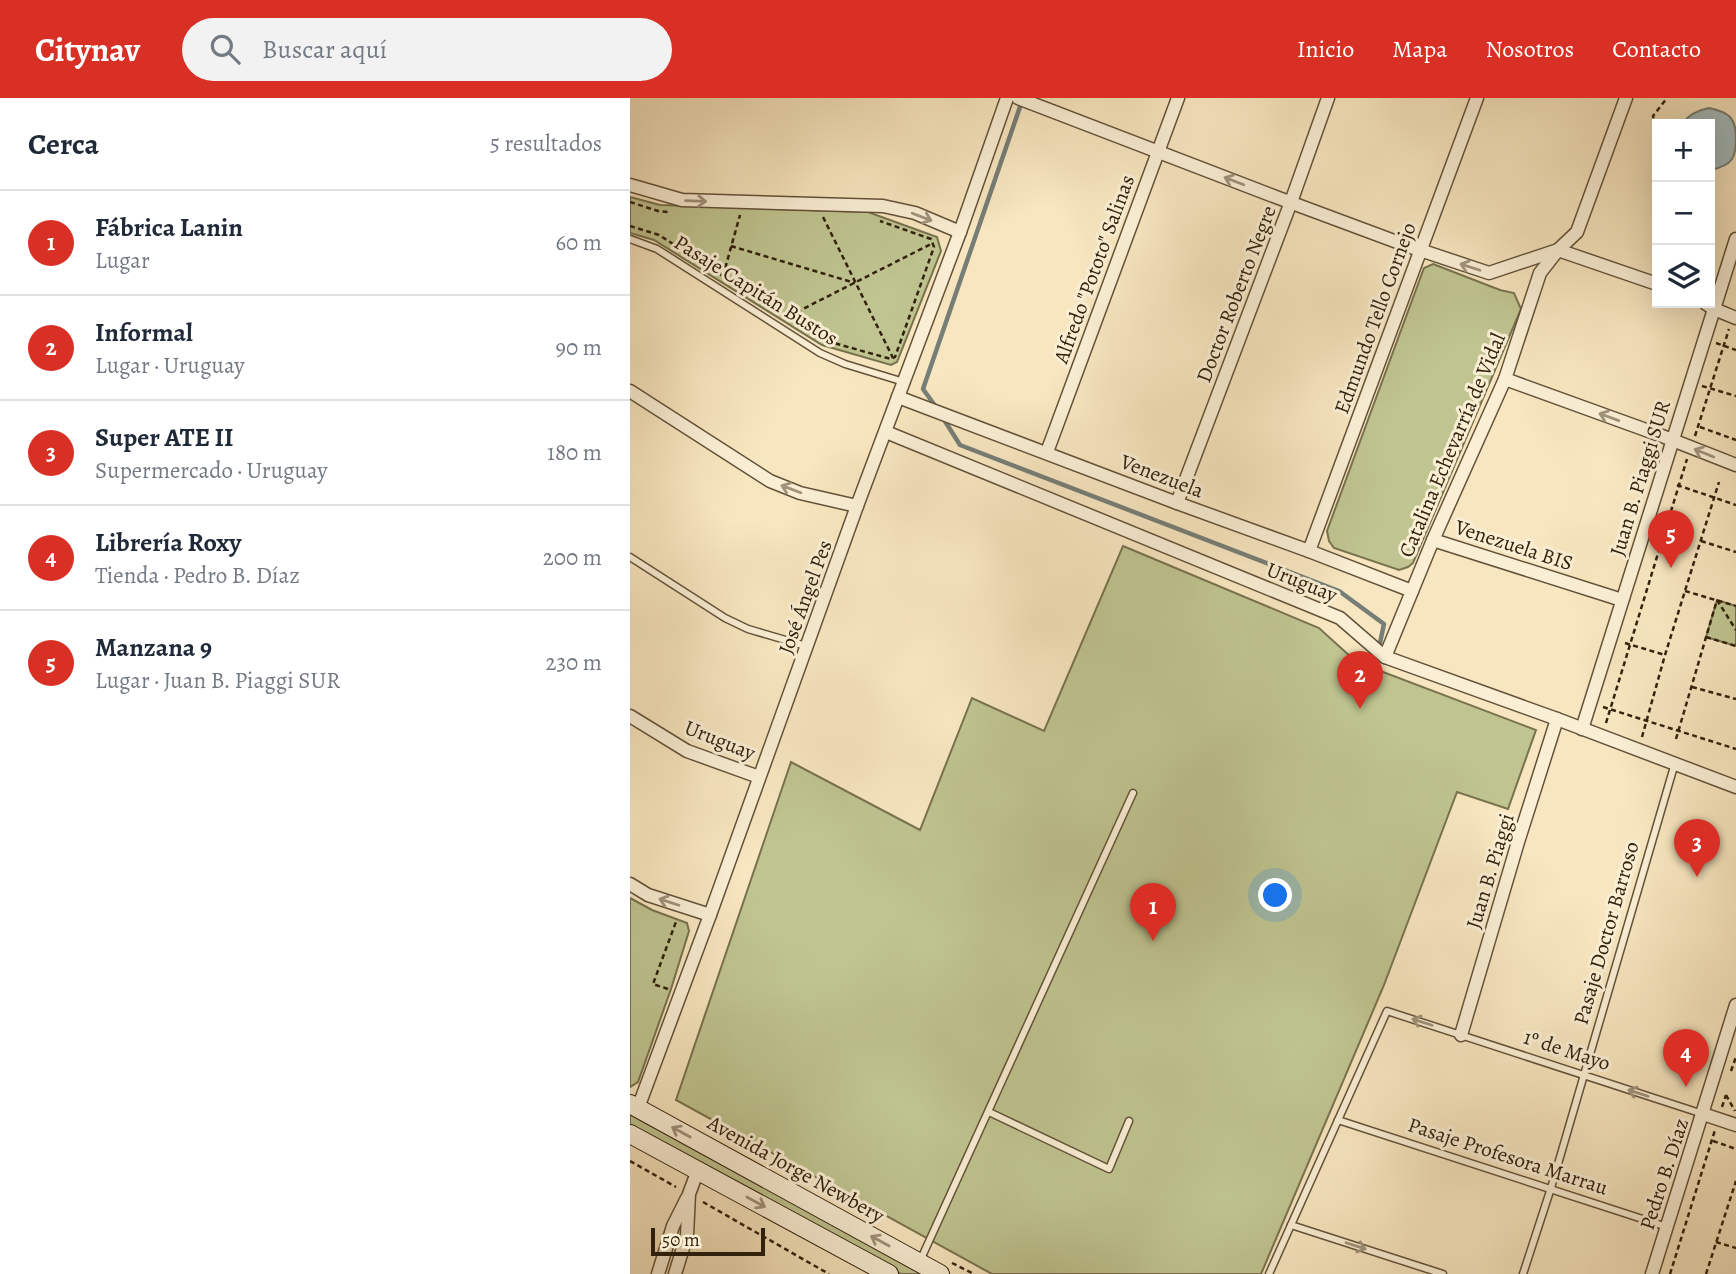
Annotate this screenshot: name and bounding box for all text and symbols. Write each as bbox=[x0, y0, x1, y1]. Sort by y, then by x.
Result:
search box bbox=[182, 18, 672, 81]
text: Citynav bbox=[35, 27, 140, 72]
icon: search bbox=[206, 30, 244, 68]
text: Buscar aquí bbox=[262, 32, 387, 67]
text: Inicio bbox=[1297, 33, 1354, 65]
text: Mapa bbox=[1392, 33, 1447, 65]
text: Nosotros bbox=[1485, 33, 1574, 65]
text: Contacto bbox=[1612, 33, 1701, 65]
map controls bbox=[1652, 119, 1715, 308]
button: + bbox=[1652, 119, 1715, 182]
text: Cerca bbox=[28, 124, 99, 164]
text: 5 resultados bbox=[490, 128, 602, 159]
street label: Alfredo "Pototo" Salinas bbox=[1047, 171, 1141, 368]
one-way arrow bbox=[1223, 174, 1245, 186]
button: − bbox=[1652, 182, 1715, 245]
one-way arrow bbox=[684, 194, 707, 207]
street label: Doctor Roberto Negre bbox=[1189, 201, 1283, 387]
text: Fábrica Lanin bbox=[95, 210, 243, 245]
one-way arrow bbox=[910, 211, 932, 224]
street label: Edmundo Tello Cornejo bbox=[1327, 218, 1423, 418]
text: 1 bbox=[47, 227, 55, 258]
text: 60 m bbox=[555, 227, 602, 258]
street label: Pasaje Capitán Bustos bbox=[669, 228, 843, 352]
text: Lugar bbox=[95, 245, 150, 276]
button: layers bbox=[1652, 245, 1715, 308]
one-way arrow bbox=[1460, 260, 1482, 272]
text: Informal bbox=[95, 315, 193, 350]
street label: Catalina Echevarría de Vidal bbox=[1392, 329, 1512, 561]
text: 2 bbox=[45, 332, 57, 363]
text: 90 m bbox=[556, 332, 602, 363]
text: Lugar · Uruguay bbox=[95, 350, 244, 381]
street label: Juan B. Piaggi SUR bbox=[1603, 397, 1677, 559]
one-way arrow bbox=[1598, 409, 1620, 422]
text: Super ATE II bbox=[95, 420, 234, 455]
text: 3 bbox=[46, 437, 56, 468]
text: 180 m bbox=[547, 437, 602, 468]
one-way arrow bbox=[1694, 445, 1716, 458]
street label: Venezuela bbox=[1115, 447, 1208, 505]
text: Supermercado · Uruguay bbox=[95, 455, 328, 486]
one-way arrow bbox=[781, 482, 803, 495]
pin: 5 bbox=[1648, 510, 1694, 568]
street label: Venezuela BIS bbox=[1451, 512, 1576, 577]
text: Librería Roxy bbox=[95, 525, 241, 560]
street label: José Ángel Pes bbox=[771, 536, 839, 658]
text: 4 bbox=[46, 542, 56, 573]
text: 200 m bbox=[543, 542, 602, 573]
street label: Uruguay bbox=[1262, 555, 1342, 609]
text: Tienda · Pedro B. Díaz bbox=[95, 560, 300, 591]
text: Manzana 9 bbox=[95, 630, 212, 665]
text: 5 bbox=[46, 647, 56, 678]
text: 230 m bbox=[546, 647, 602, 678]
pin: 2 bbox=[1337, 651, 1383, 709]
text: Lugar · Juan B. Piaggi SUR bbox=[95, 665, 340, 696]
street label: Uruguay bbox=[680, 713, 760, 767]
street label: Juan B. Piaggi bbox=[1459, 810, 1521, 932]
pin: 3 bbox=[1674, 819, 1720, 877]
street label: Pasaje Doctor Barroso bbox=[1566, 838, 1646, 1028]
your location bbox=[1258, 878, 1292, 912]
pin: 1 bbox=[1130, 883, 1176, 941]
one-way arrow bbox=[658, 894, 680, 907]
one-way arrow bbox=[1411, 1015, 1433, 1027]
street label: 1º de Mayo bbox=[1520, 1023, 1614, 1077]
pin: 4 bbox=[1663, 1029, 1709, 1087]
one-way arrow bbox=[1627, 1086, 1649, 1099]
street label: Avenida Jorge Newbery bbox=[702, 1108, 890, 1230]
street label: Pasaje Profesora Marrau bbox=[1404, 1110, 1612, 1202]
street label: Pedro B. Díaz bbox=[1633, 1115, 1695, 1233]
one-way arrow bbox=[671, 1124, 692, 1138]
one-way arrow bbox=[745, 1195, 766, 1209]
scale bar bbox=[651, 1225, 765, 1257]
text: 50 m bbox=[662, 1227, 700, 1253]
one-way arrow bbox=[871, 1234, 891, 1248]
one-way arrow bbox=[1345, 1240, 1367, 1253]

